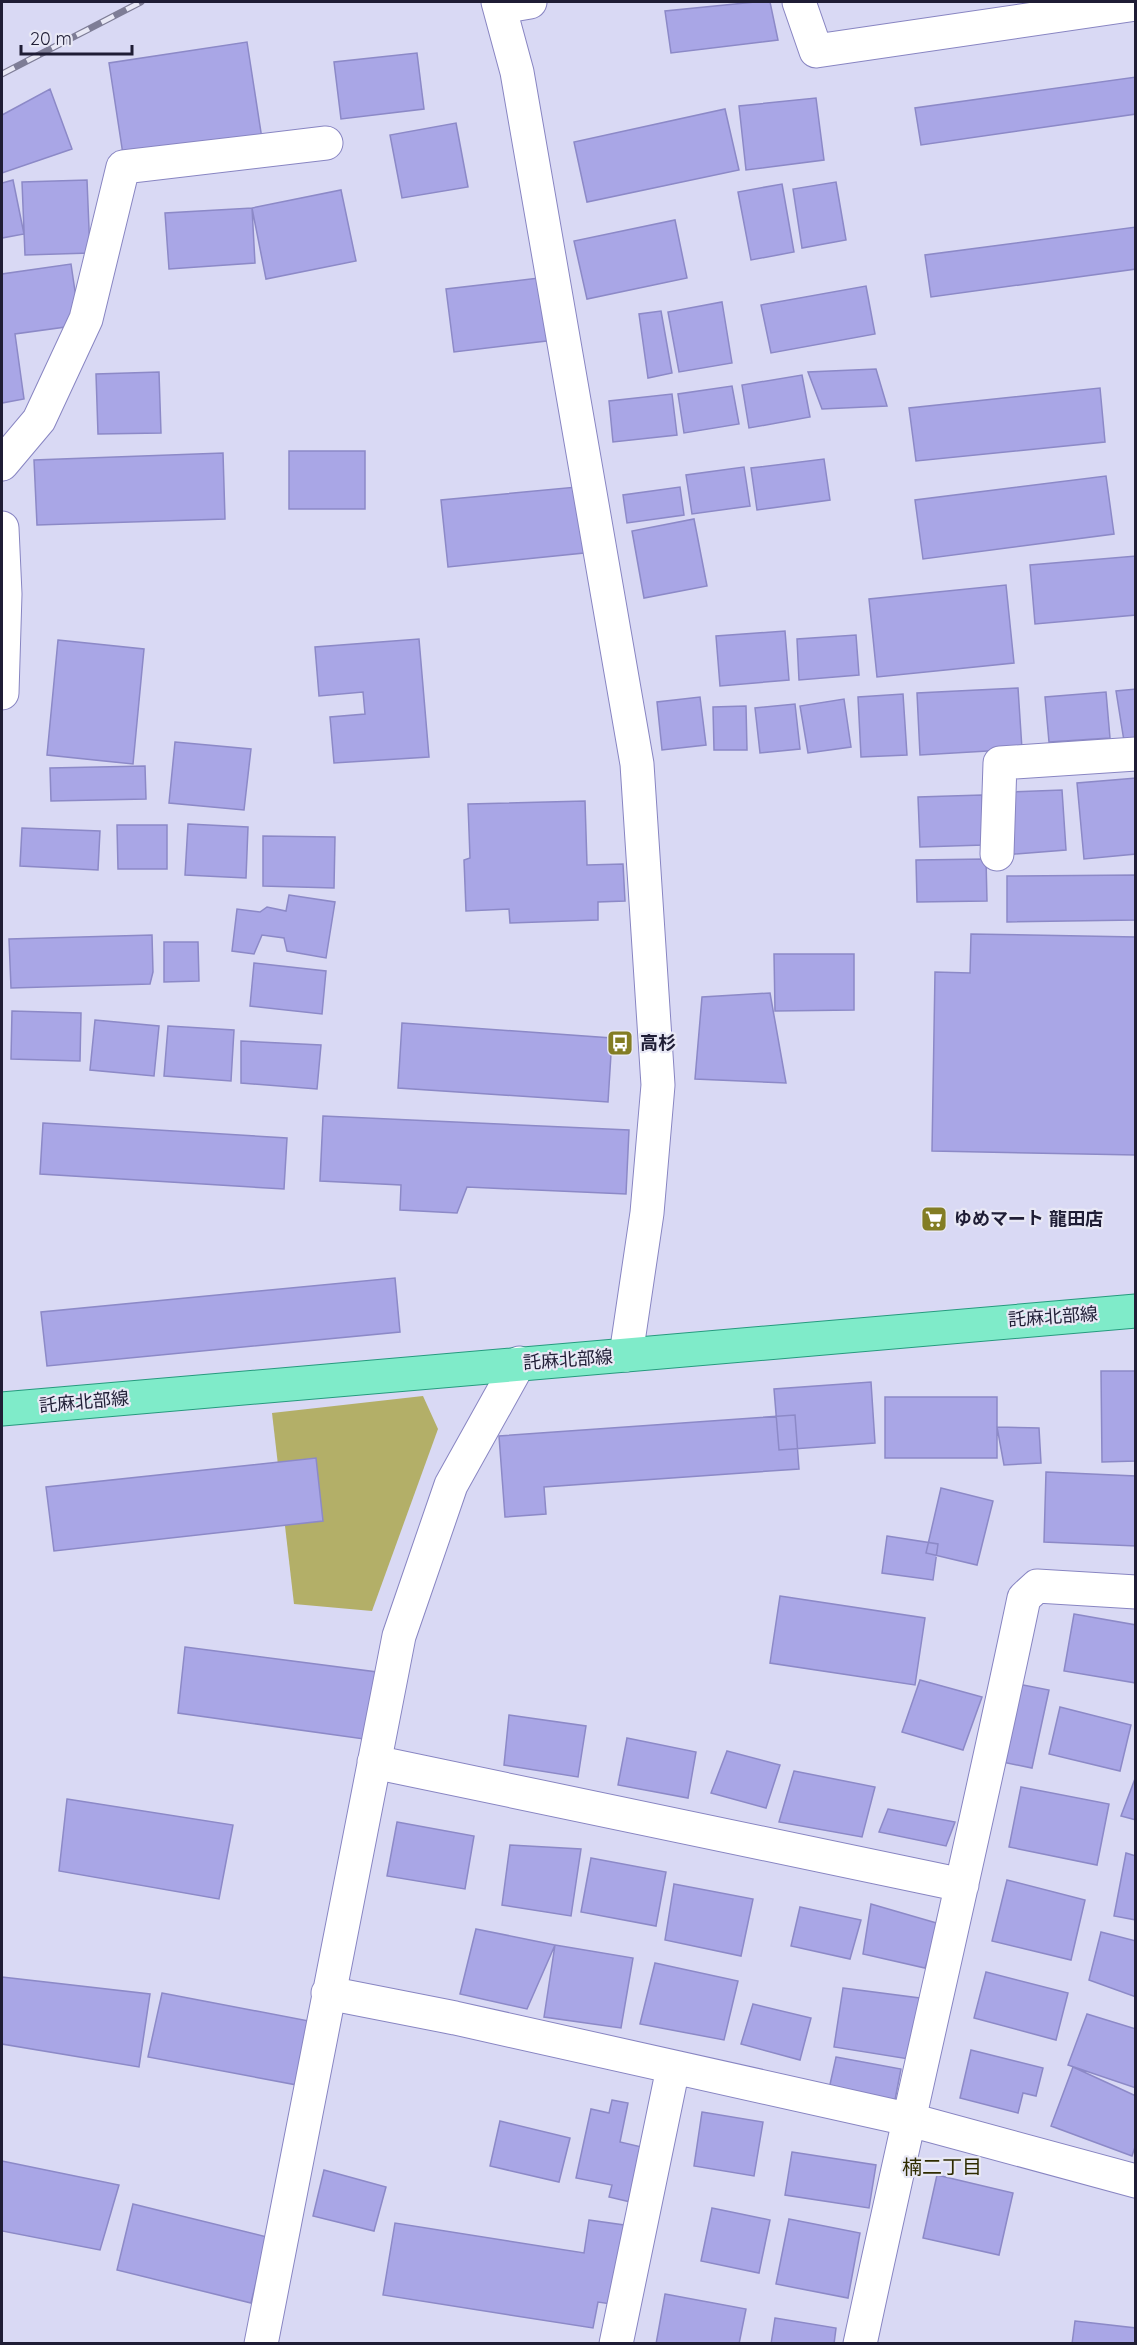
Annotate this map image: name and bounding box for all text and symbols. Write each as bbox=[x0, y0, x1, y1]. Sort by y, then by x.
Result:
scale bar bbox=[21, 18, 132, 56]
text: 20 m bbox=[30, 27, 72, 50]
bus stop icon: 高杉 bbox=[605, 1028, 635, 1058]
place label: 高杉 bbox=[640, 1031, 676, 1054]
supermarket icon: ゆめマート 龍田店 bbox=[919, 1204, 949, 1234]
place label: ゆめマート 龍田店 bbox=[954, 1207, 1103, 1230]
street label: 託麻北部線 bbox=[1007, 1302, 1099, 1331]
street label: 託麻北部線 bbox=[522, 1345, 614, 1374]
street label: 託麻北部線 bbox=[38, 1386, 130, 1417]
district label: 楠二丁目 bbox=[902, 2154, 982, 2179]

